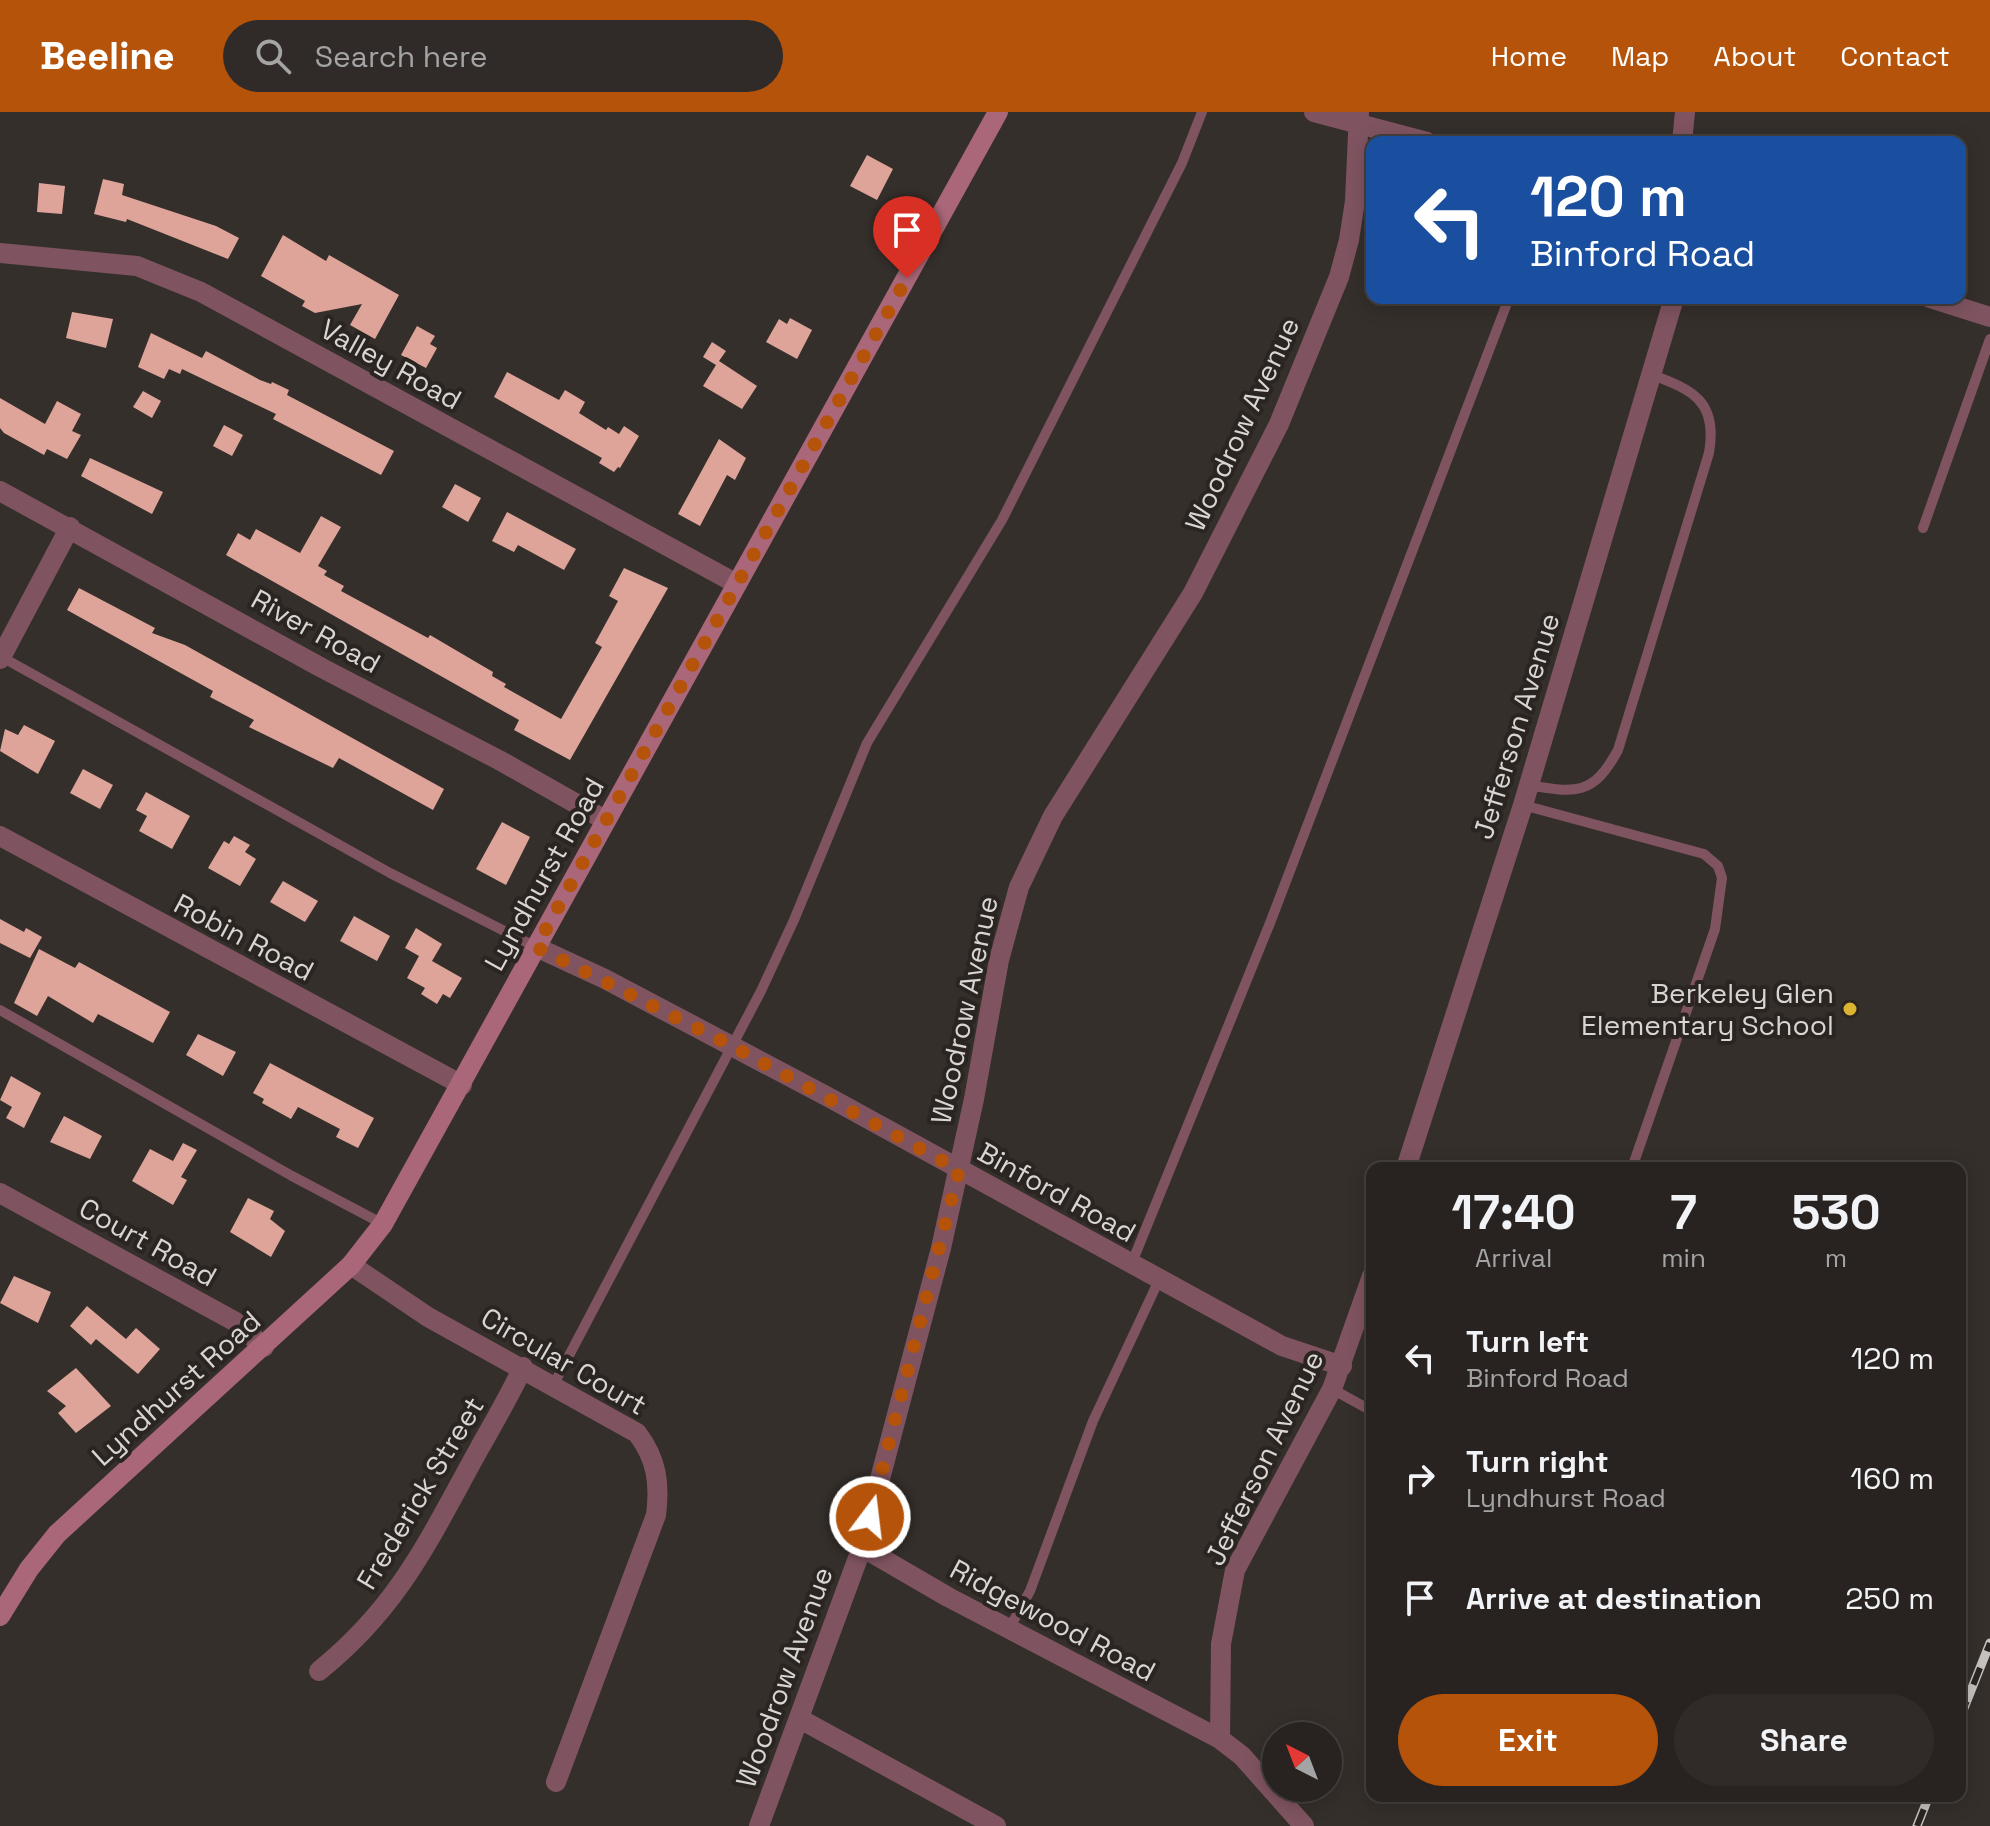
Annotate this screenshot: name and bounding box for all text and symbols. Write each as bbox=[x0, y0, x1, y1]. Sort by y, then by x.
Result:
search box bbox=[223, 20, 783, 92]
text: Beeline bbox=[40, 32, 175, 80]
icon: search bbox=[251, 34, 295, 78]
text: Search here bbox=[315, 37, 488, 76]
text: Home bbox=[1491, 38, 1567, 74]
text: Map bbox=[1611, 38, 1669, 74]
text: About bbox=[1713, 38, 1796, 74]
text: Contact bbox=[1840, 38, 1950, 74]
text: 120 m bbox=[1530, 161, 1687, 232]
icon: left bbox=[1398, 168, 1502, 272]
pin bbox=[873, 196, 941, 278]
icon: arrive bbox=[885, 208, 929, 252]
text: Binford Road bbox=[1530, 231, 1755, 277]
street label: Valley Road bbox=[314, 310, 468, 418]
street label: Woodrow Avenue bbox=[1177, 311, 1307, 537]
street label: River Road bbox=[245, 581, 387, 681]
street label: Jefferson Avenue bbox=[1465, 609, 1567, 843]
street label: Lyndhurst Road bbox=[476, 771, 612, 977]
street label: Robin Road bbox=[168, 885, 320, 989]
street label: Woodrow Avenue bbox=[922, 893, 1006, 1127]
place label: Berkeley Glen Elementary School bbox=[1581, 975, 1834, 1043]
marker: Berkeley Glen Elementary School bbox=[1841, 1000, 1859, 1018]
street label: Binford Road bbox=[972, 1134, 1142, 1250]
text: 17:40 bbox=[1452, 1182, 1576, 1243]
text: 7 bbox=[1670, 1182, 1697, 1243]
text: 530 bbox=[1791, 1182, 1881, 1243]
street label: Court Road bbox=[73, 1189, 223, 1295]
text: Arrival bbox=[1475, 1241, 1552, 1275]
text: min bbox=[1661, 1241, 1706, 1275]
text: m bbox=[1825, 1241, 1847, 1275]
street label: Circular Court bbox=[475, 1299, 653, 1423]
street label: Lyndhurst Road bbox=[84, 1303, 268, 1473]
text: Turn left bbox=[1466, 1322, 1589, 1361]
icon: left bbox=[1398, 1336, 1442, 1380]
text: 120 m bbox=[1851, 1339, 1934, 1378]
street label: Jefferson Avenue bbox=[1196, 1345, 1332, 1571]
text: Binford Road bbox=[1466, 1361, 1629, 1395]
street label: Frederick Street bbox=[348, 1390, 492, 1596]
text: Turn right bbox=[1466, 1442, 1609, 1481]
icon: right bbox=[1398, 1456, 1442, 1500]
text: 160 m bbox=[1850, 1459, 1934, 1498]
position arrow bbox=[828, 1475, 912, 1559]
text: Lyndhurst Road bbox=[1466, 1481, 1666, 1515]
street label: Ridgewood Road bbox=[944, 1551, 1162, 1689]
street label: Woodrow Avenue bbox=[727, 1562, 841, 1792]
icon: arrive bbox=[1398, 1576, 1442, 1620]
text: Arrive at destination bbox=[1466, 1579, 1762, 1618]
text: 250 m bbox=[1845, 1579, 1934, 1618]
button: Exit bbox=[1398, 1694, 1658, 1786]
button: Share bbox=[1674, 1694, 1934, 1786]
north arrow bbox=[1262, 1722, 1342, 1802]
map controls bbox=[1262, 1722, 1342, 1802]

